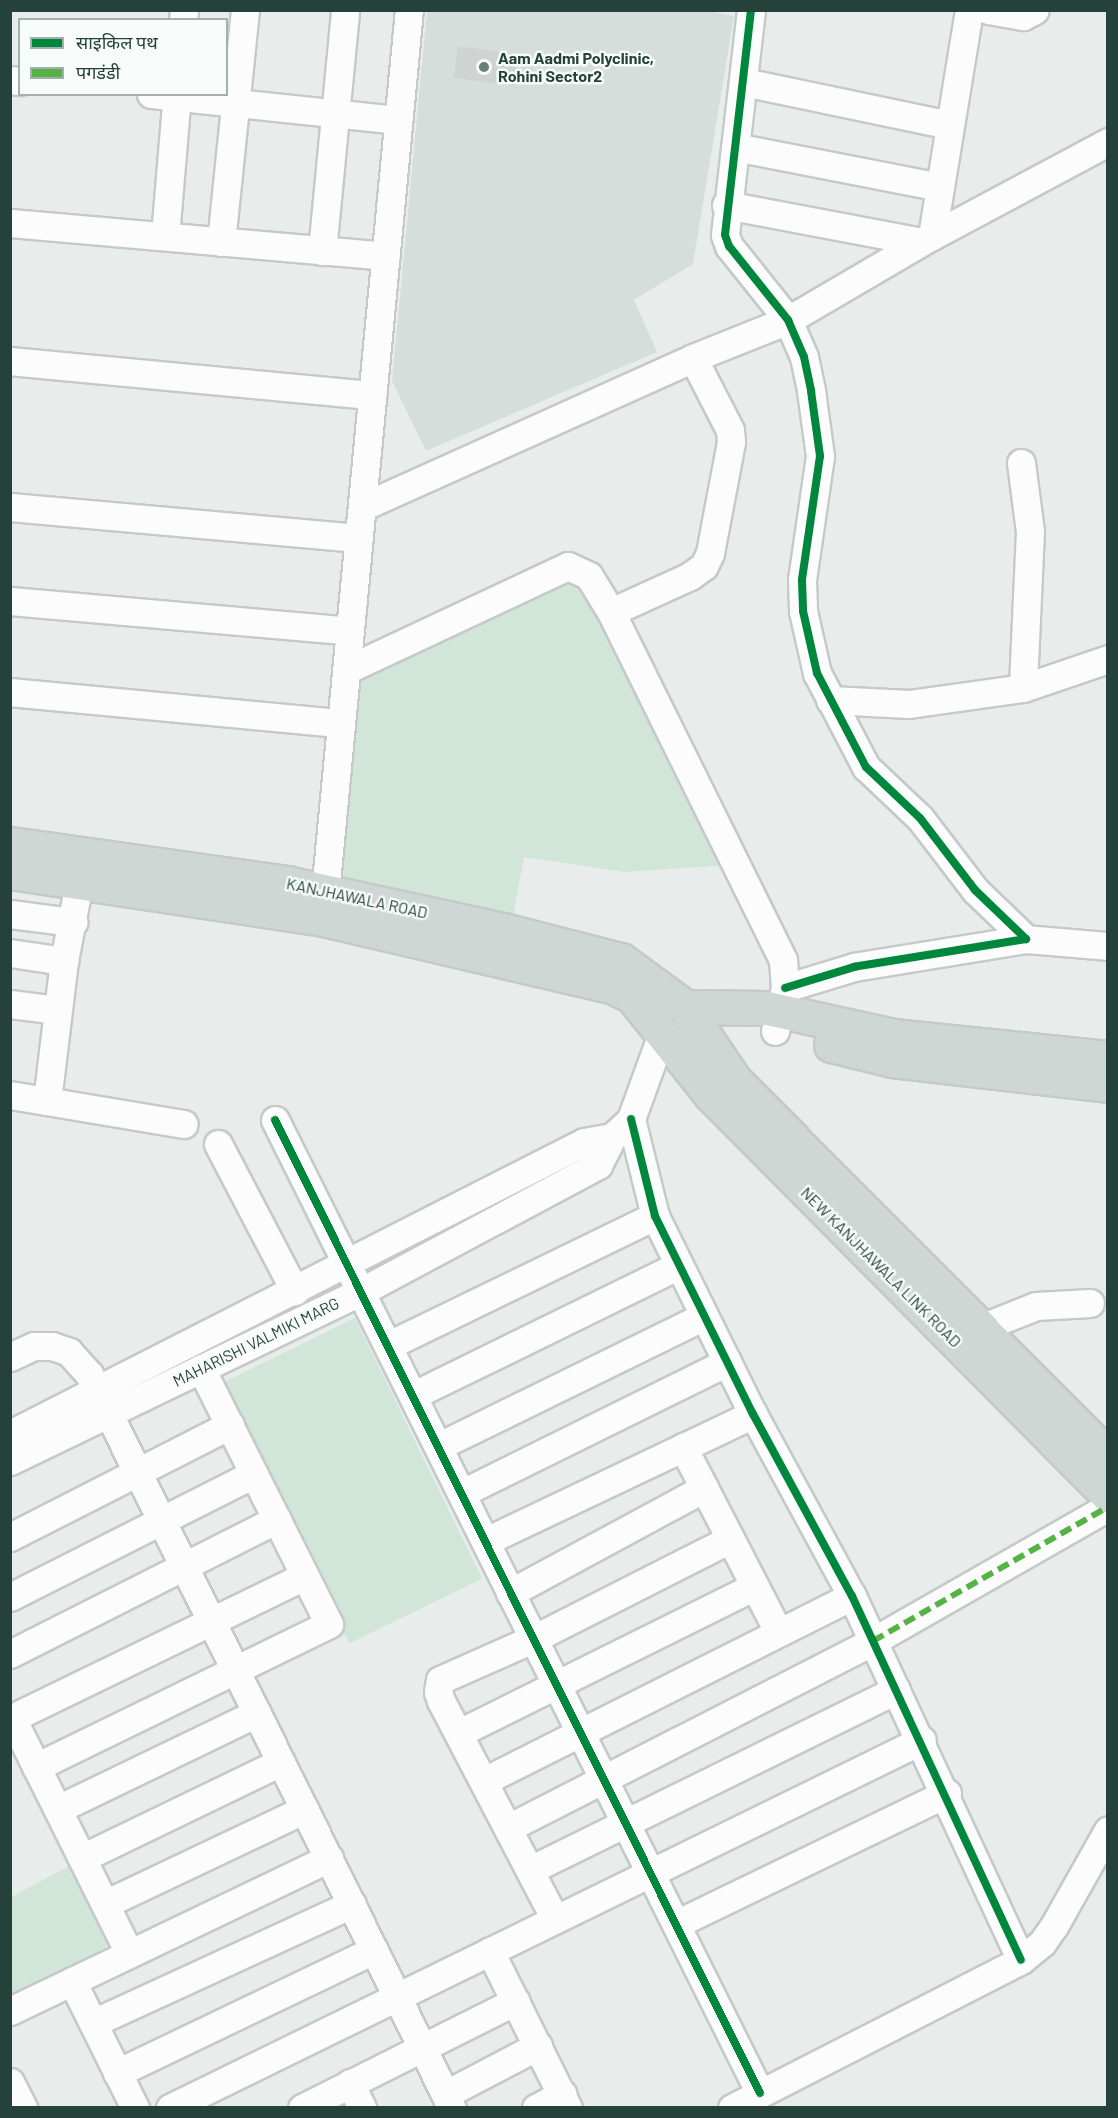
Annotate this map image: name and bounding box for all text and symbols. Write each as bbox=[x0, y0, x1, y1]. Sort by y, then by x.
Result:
legend bbox=[18, 18, 228, 96]
text: साइकिल पथ bbox=[76, 31, 158, 53]
place label: Aam Aadmi Polyclinic, Rohini Sector2 bbox=[498, 48, 654, 86]
marker: Aam Aadmi Polyclinic, Rohini Sector2 bbox=[475, 58, 493, 76]
text: पगडंडी bbox=[76, 61, 120, 83]
street label: KANJHAWALA ROAD bbox=[285, 874, 429, 922]
street label: NEW KANJHAWALA LINK ROAD bbox=[797, 1183, 965, 1351]
street label: MAHARISHI VALMIKI MARG bbox=[170, 1293, 342, 1391]

